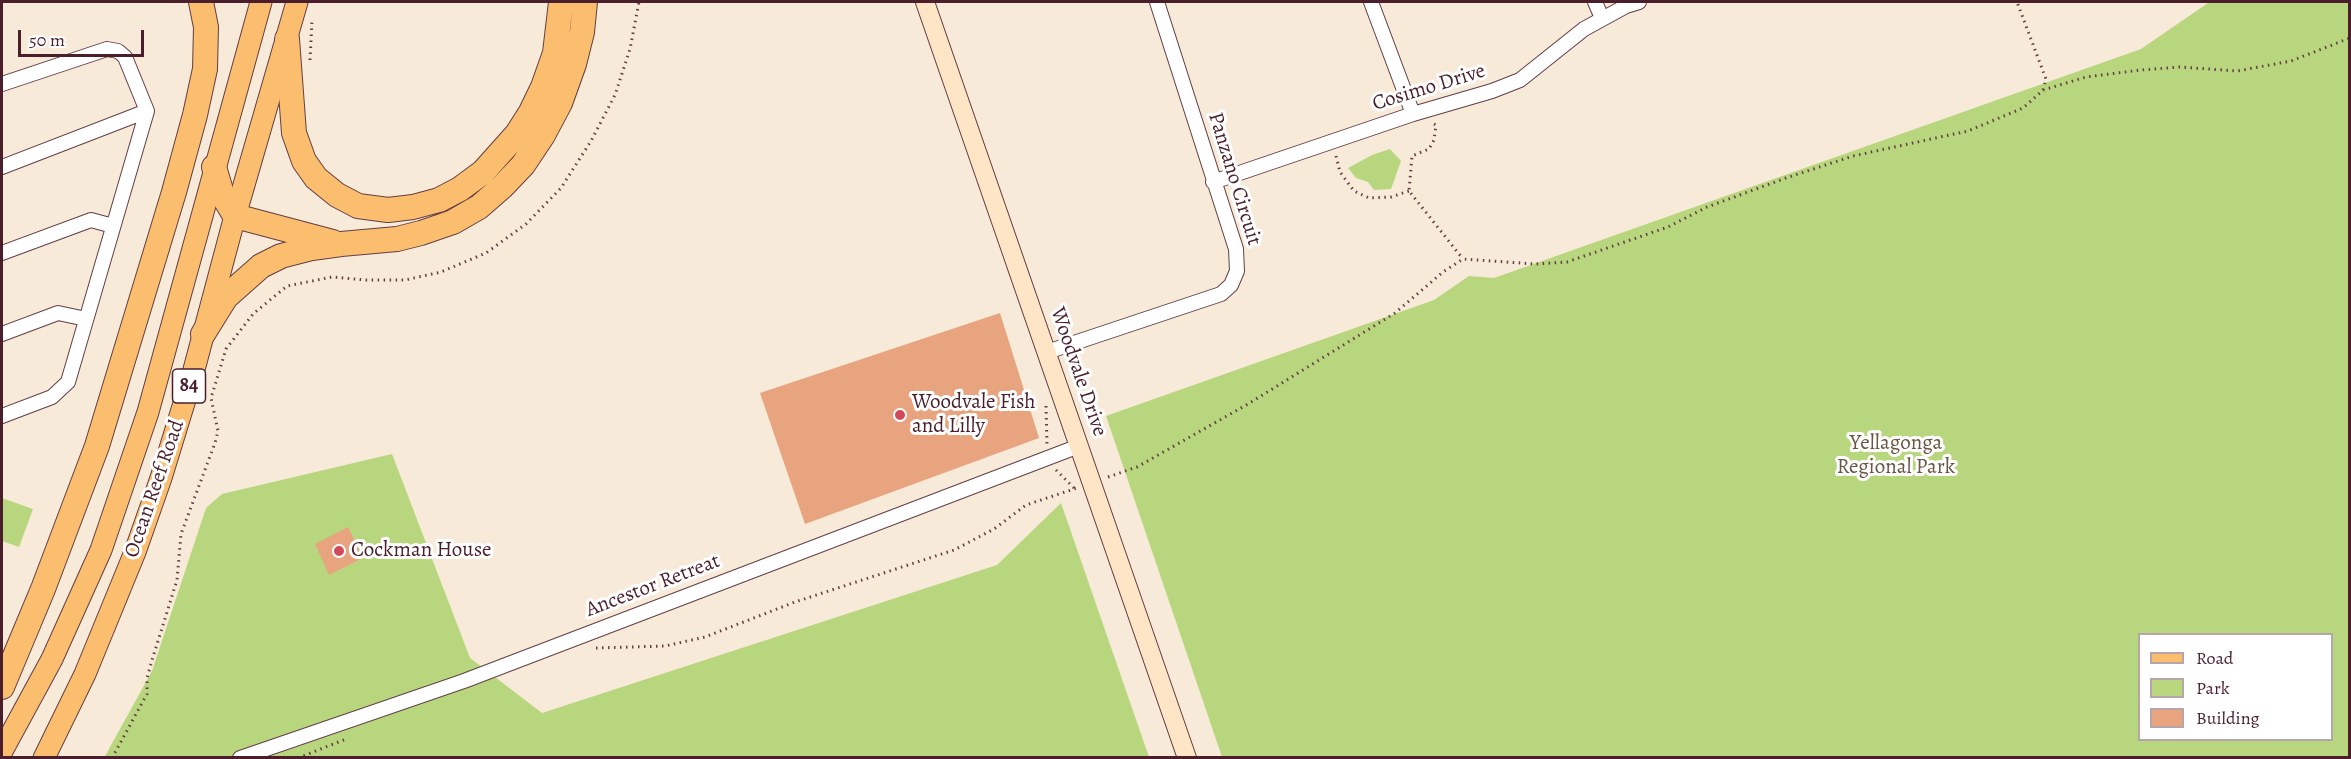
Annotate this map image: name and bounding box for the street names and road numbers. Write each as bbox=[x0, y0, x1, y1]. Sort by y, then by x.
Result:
street label: Cosimo Drive bbox=[1369, 59, 1489, 117]
street label: Panzano Circuit bbox=[1202, 110, 1266, 248]
street label: Woodvale Drive bbox=[1044, 304, 1112, 440]
road number: 84 bbox=[172, 369, 206, 403]
street label: Ocean Reef Road bbox=[120, 417, 190, 561]
street label: Ancestor Retreat bbox=[582, 549, 724, 623]

